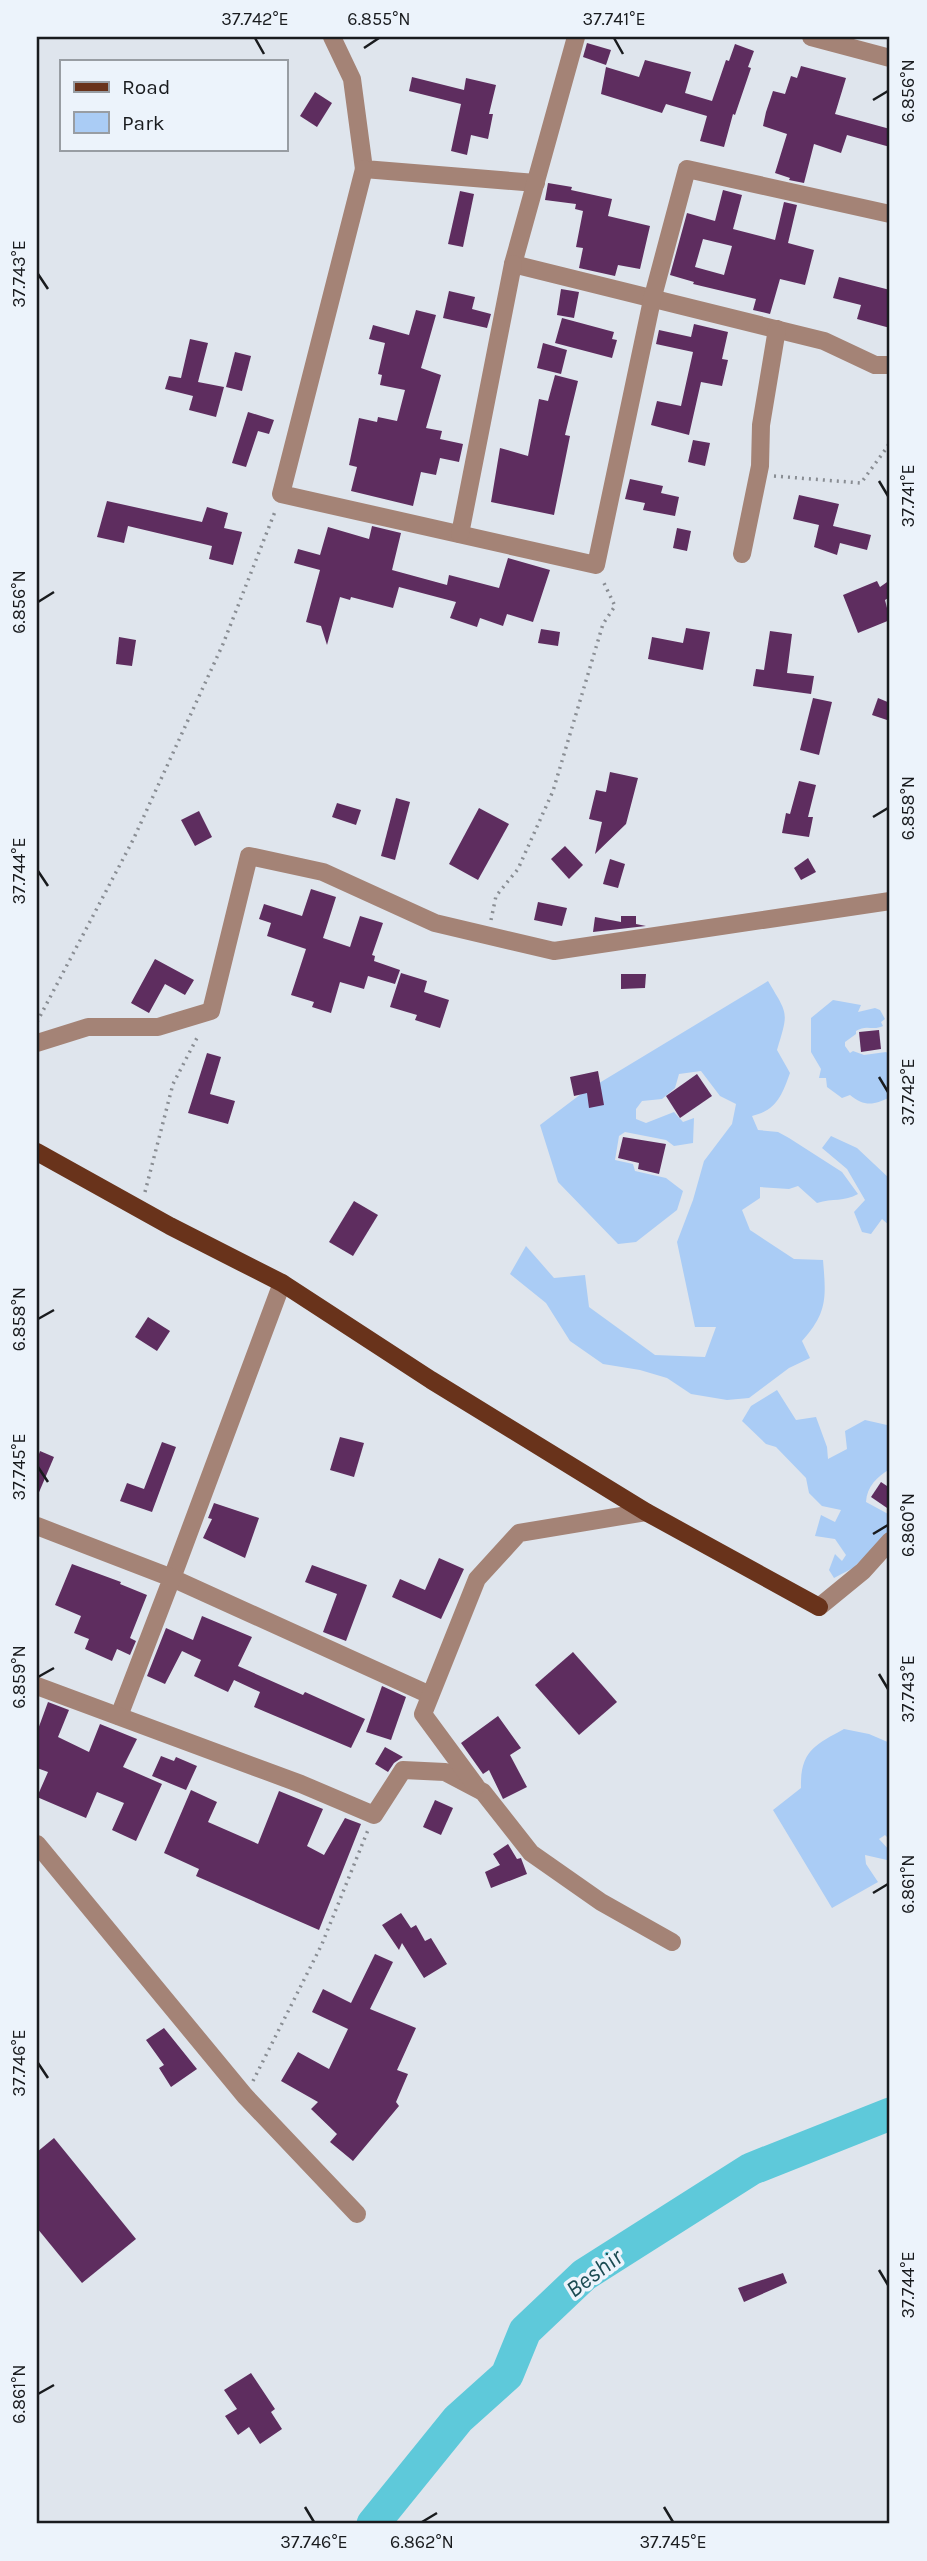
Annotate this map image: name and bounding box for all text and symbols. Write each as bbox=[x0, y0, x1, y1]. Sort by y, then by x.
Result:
text: 37.742°E bbox=[221, 8, 289, 30]
text: 6.855°N bbox=[347, 8, 411, 30]
text: 37.741°E bbox=[583, 8, 646, 30]
text: 6.856°N bbox=[897, 59, 919, 123]
legend bbox=[60, 60, 287, 150]
text: Road bbox=[122, 75, 170, 99]
text: Park bbox=[122, 111, 165, 135]
text: 37.743°E bbox=[8, 240, 30, 308]
text: 37.741°E bbox=[897, 465, 919, 528]
text: 6.856°N bbox=[8, 570, 30, 634]
text: 6.858°N bbox=[897, 776, 919, 840]
text: 37.744°E bbox=[8, 837, 30, 905]
text: 37.742°E bbox=[897, 1058, 919, 1126]
text: 6.858°N bbox=[8, 1287, 30, 1351]
text: 37.745°E bbox=[8, 1433, 30, 1501]
text: 6.860°N bbox=[897, 1493, 919, 1557]
text: 6.859°N bbox=[8, 1645, 30, 1709]
text: 37.743°E bbox=[897, 1655, 919, 1723]
text: 6.861°N bbox=[897, 1854, 919, 1914]
text: 37.746°E bbox=[8, 2029, 30, 2097]
water label: Beshir bbox=[560, 2242, 628, 2303]
text: 37.744°E bbox=[897, 2251, 919, 2319]
text: 6.861°N bbox=[8, 2364, 30, 2424]
text: 37.746°E bbox=[280, 2531, 348, 2553]
text: 6.862°N bbox=[390, 2531, 454, 2553]
text: 37.745°E bbox=[639, 2531, 707, 2553]

